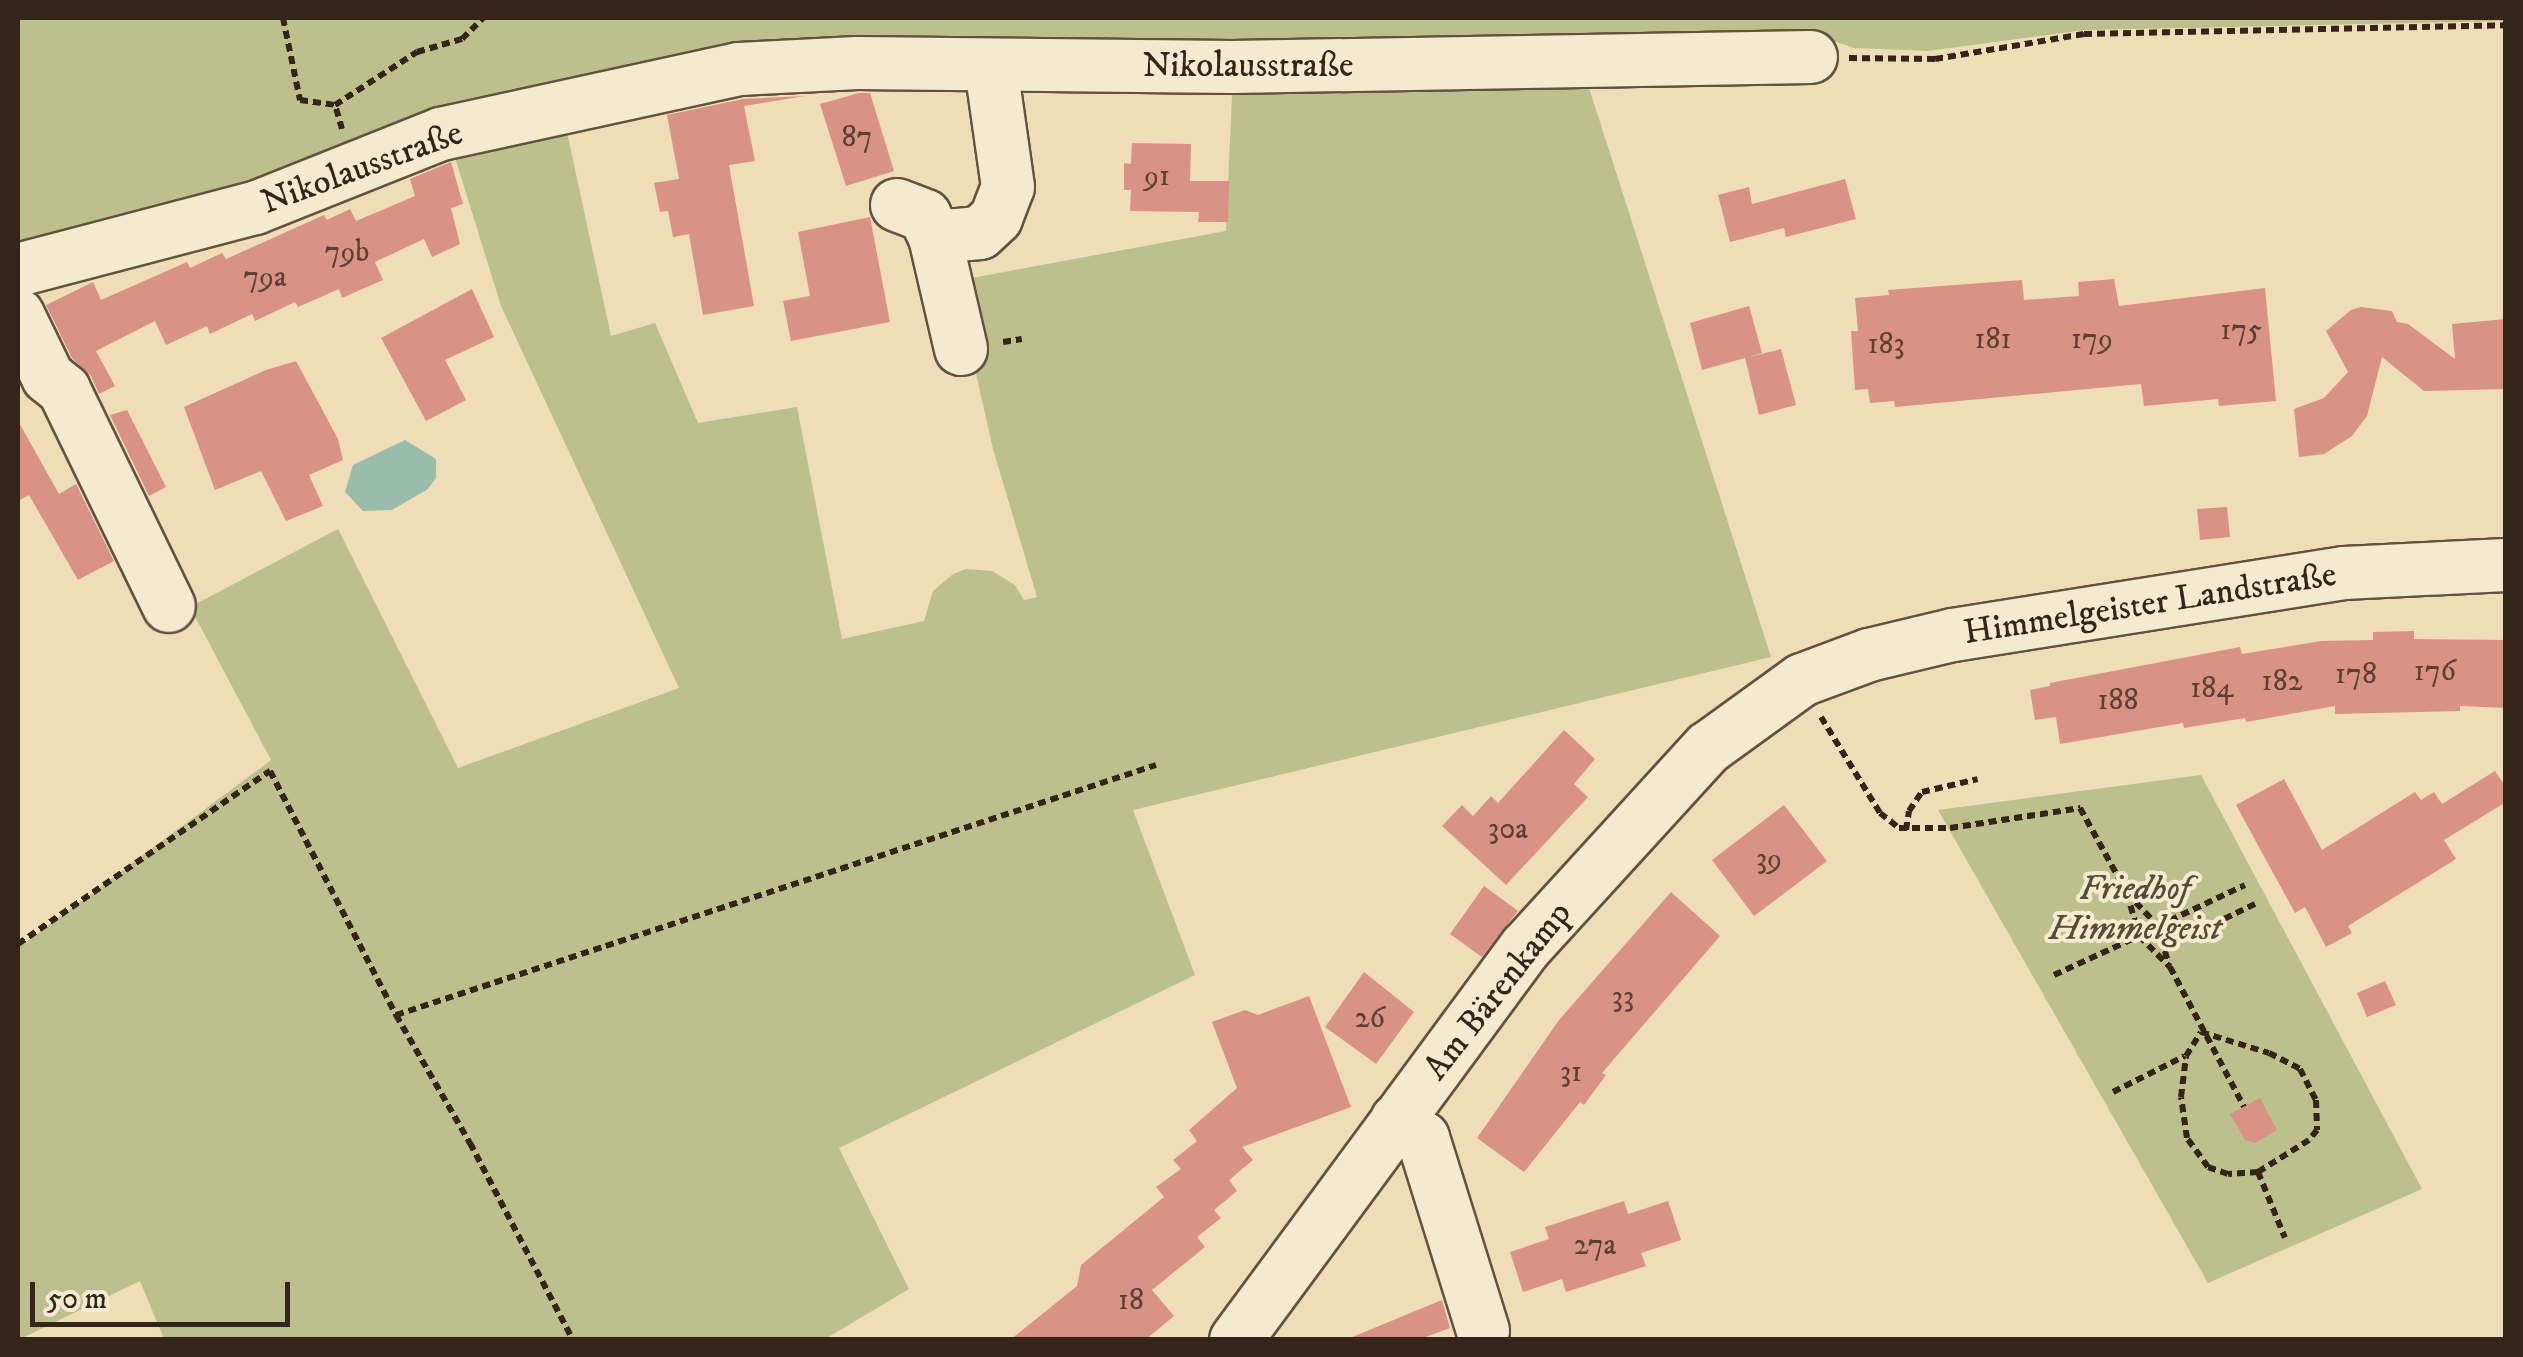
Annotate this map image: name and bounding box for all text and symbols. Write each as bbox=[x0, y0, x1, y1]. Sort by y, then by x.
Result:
street label: Nikolausstraße bbox=[1142, 45, 1354, 87]
street label: Nikolausstraße bbox=[256, 112, 468, 224]
house number: 87 bbox=[842, 120, 872, 156]
house number: 91 bbox=[1144, 159, 1170, 195]
house number: 79b bbox=[325, 235, 369, 271]
house number: 79a bbox=[243, 260, 287, 296]
house number: 175 bbox=[2220, 313, 2262, 349]
house number: 181 bbox=[1974, 322, 2012, 358]
house number: 179 bbox=[2071, 322, 2113, 358]
house number: 183 bbox=[1867, 327, 1905, 363]
street label: Himmelgeister Landstraße bbox=[1961, 554, 2339, 654]
house number: 176 bbox=[2414, 654, 2456, 690]
house number: 178 bbox=[2335, 657, 2377, 693]
house number: 182 bbox=[2262, 664, 2302, 700]
house number: 184 bbox=[2190, 671, 2234, 707]
house number: 188 bbox=[2097, 683, 2139, 719]
house number: 30a bbox=[1488, 812, 1528, 848]
house number: 39 bbox=[1756, 842, 1782, 878]
park label: Friedhof Himmelgeist bbox=[2049, 868, 2221, 950]
street label: Am Bärenkamp bbox=[1415, 893, 1581, 1089]
house number: 33 bbox=[1612, 980, 1634, 1016]
house number: 26 bbox=[1355, 1001, 1385, 1037]
house number: 31 bbox=[1560, 1055, 1582, 1091]
house number: 27a bbox=[1574, 1228, 1616, 1264]
scale bar bbox=[35, 1262, 295, 1324]
text: 50 m bbox=[47, 1281, 107, 1318]
house number: 18 bbox=[1118, 1283, 1144, 1319]

